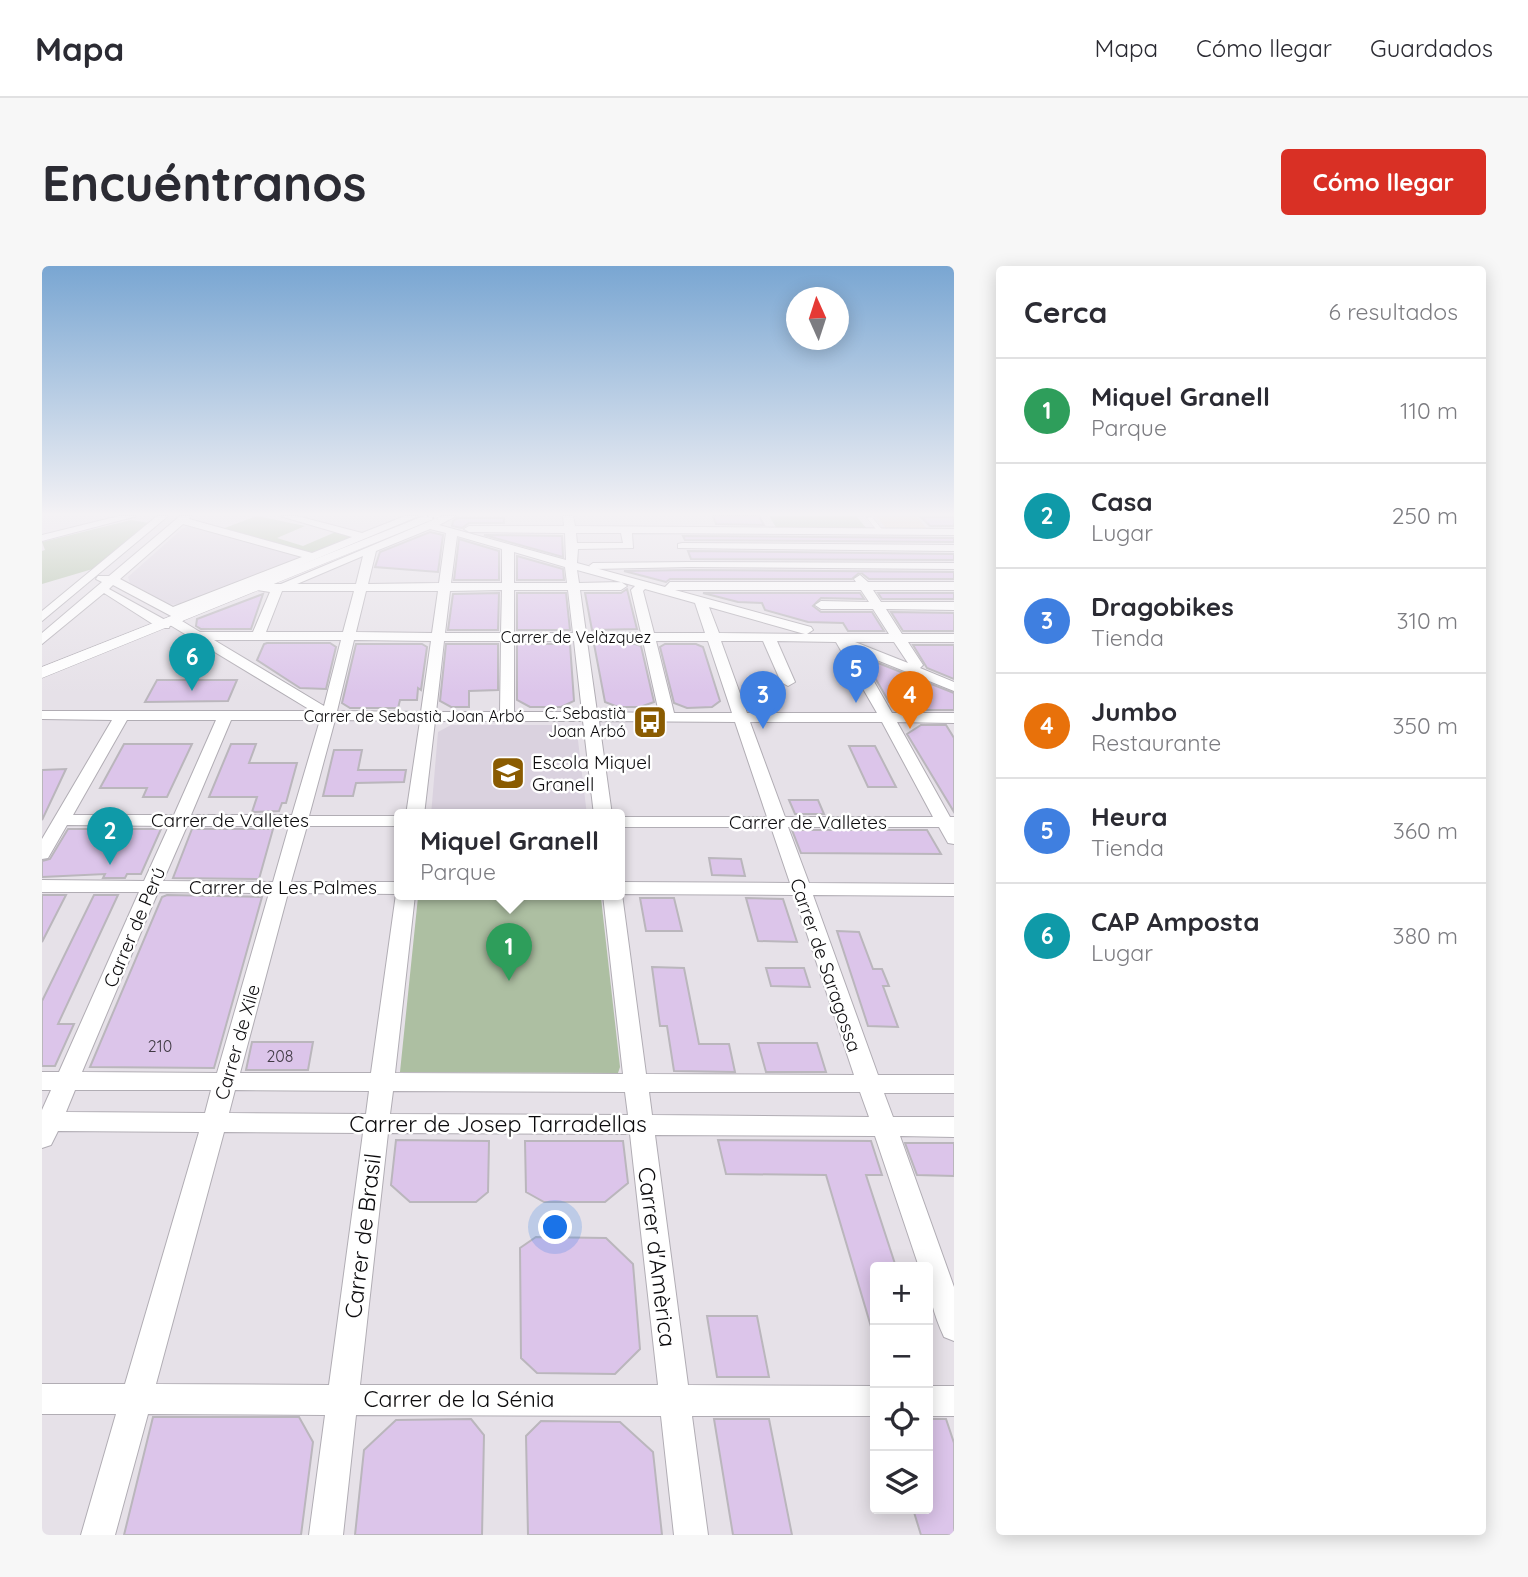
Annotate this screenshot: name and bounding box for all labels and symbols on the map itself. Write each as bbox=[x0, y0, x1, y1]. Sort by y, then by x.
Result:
north arrow bbox=[786, 287, 849, 350]
street label: Carrer de Velàzquez bbox=[501, 627, 651, 647]
pin: 6 bbox=[169, 633, 215, 691]
pin: 5 bbox=[833, 645, 879, 703]
pin: 3 bbox=[740, 671, 786, 729]
pin: 4 bbox=[887, 671, 933, 729]
place label: C. Sebastià Joan Arbó bbox=[545, 703, 626, 741]
bus stop icon: C. Sebastià Joan Arbó bbox=[631, 703, 669, 741]
street label: Carrer de Sebastià Joan Arbó bbox=[304, 706, 524, 726]
place label: Escola Miquel Granell bbox=[532, 750, 651, 796]
school or university icon: Escola Miquel Granell bbox=[489, 754, 527, 792]
pin: 2 bbox=[87, 807, 133, 865]
street label: Carrer de Valletes bbox=[151, 808, 309, 832]
street label: Carrer de Valletes bbox=[729, 810, 887, 834]
street label: Carrer de Perú bbox=[98, 863, 170, 991]
street label: Carrer de Les Palmes bbox=[189, 875, 377, 899]
street label: Carrer de Saragossa bbox=[785, 875, 867, 1055]
pin: 1 bbox=[486, 923, 532, 981]
street label: Carrer de Xile bbox=[209, 981, 265, 1103]
house number: 210 bbox=[148, 1036, 172, 1056]
house number: 208 bbox=[266, 1046, 294, 1066]
street label: Carrer de Josep Tarradellas bbox=[349, 1109, 647, 1138]
street label: Carrer de Brasil bbox=[338, 1152, 387, 1320]
street label: Carrer d'Amèrica bbox=[632, 1165, 683, 1349]
your location bbox=[538, 1210, 572, 1244]
street label: Carrer de la Sénia bbox=[363, 1384, 555, 1413]

